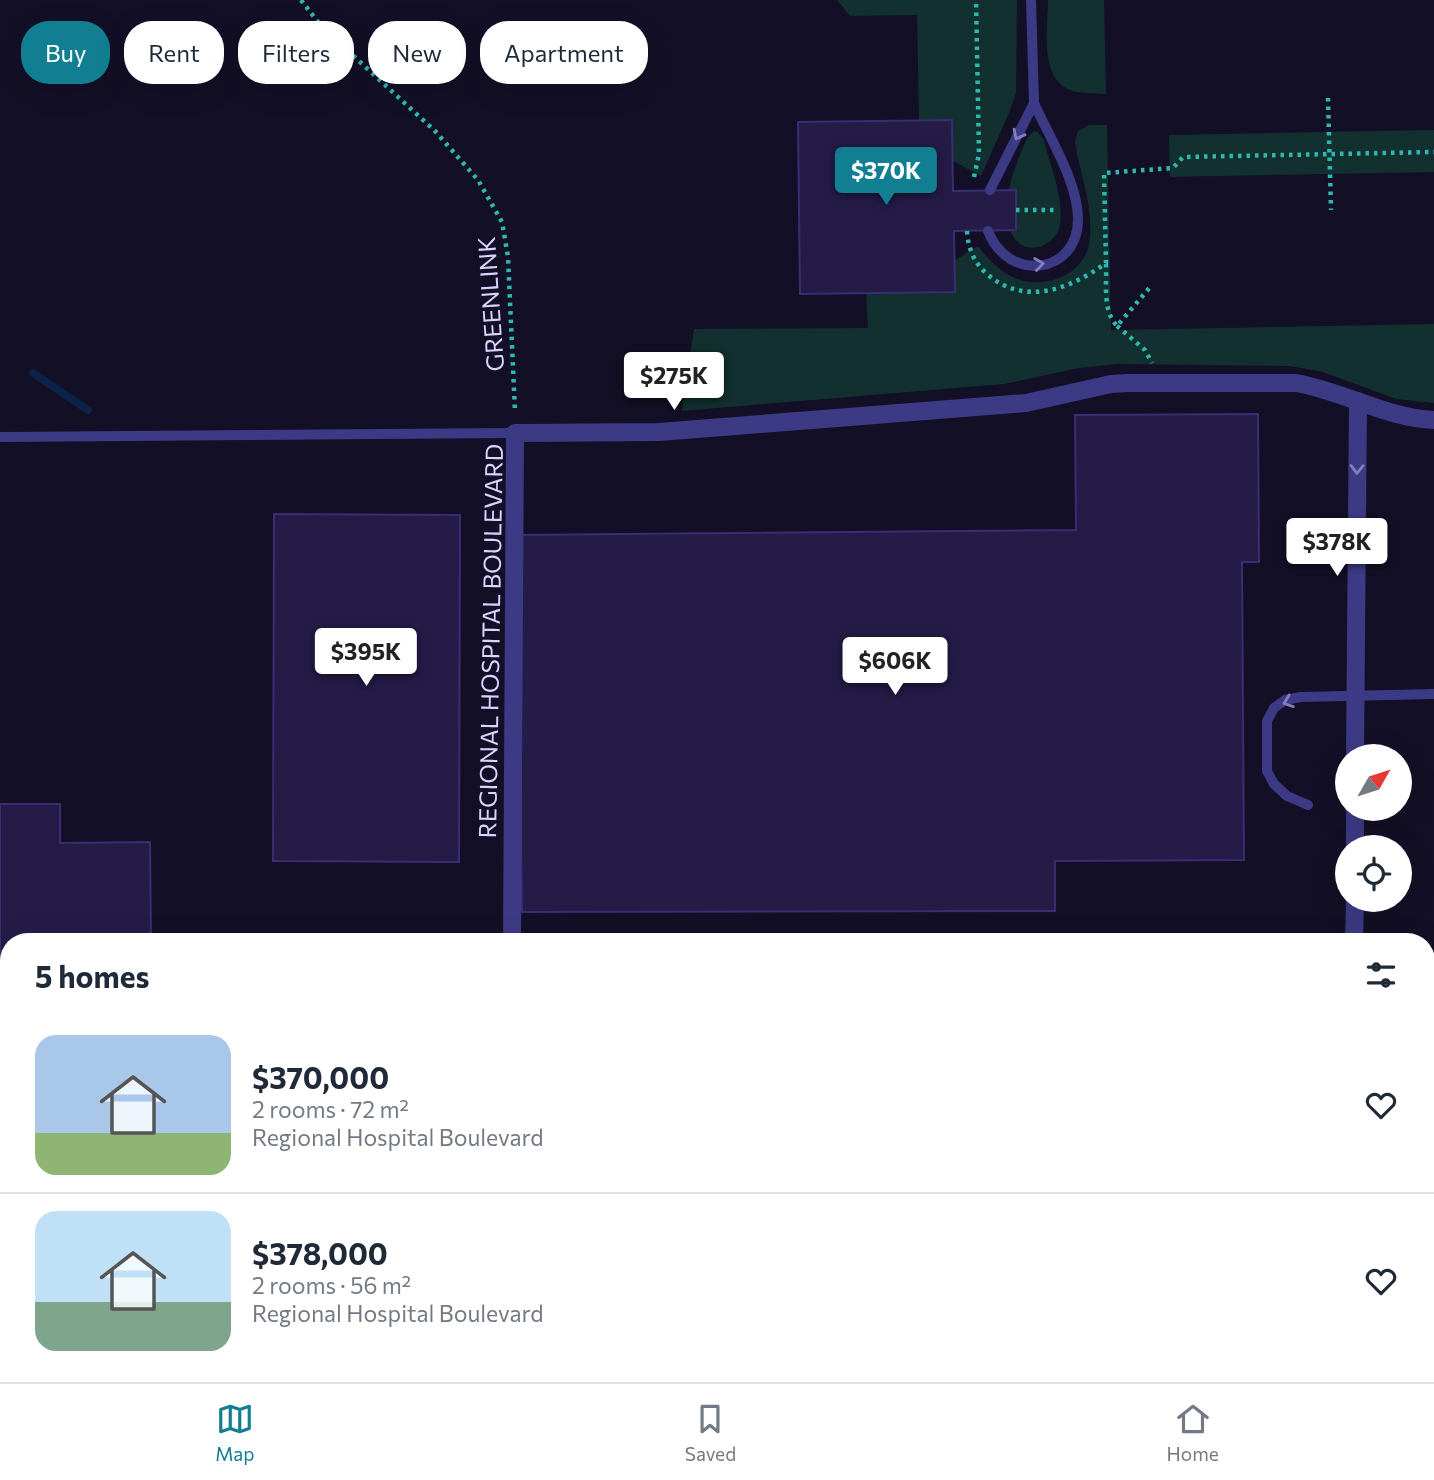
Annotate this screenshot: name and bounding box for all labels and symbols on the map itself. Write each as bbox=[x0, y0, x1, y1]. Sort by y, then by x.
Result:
one-way arrow bbox=[1013, 128, 1027, 140]
pin: $370K bbox=[837, 148, 935, 207]
street label: GREENLINK bbox=[471, 236, 509, 372]
one-way arrow bbox=[1033, 257, 1045, 272]
pin: $275K bbox=[625, 352, 723, 412]
street label: REGIONAL HOSPITAL BOULEVARD bbox=[472, 444, 508, 838]
one-way arrow bbox=[1349, 465, 1365, 475]
pin: $378K bbox=[1288, 518, 1386, 578]
pin: $395K bbox=[317, 628, 415, 688]
pin: $606K bbox=[846, 638, 944, 697]
one-way arrow bbox=[1282, 693, 1294, 707]
north arrow bbox=[1335, 744, 1412, 821]

